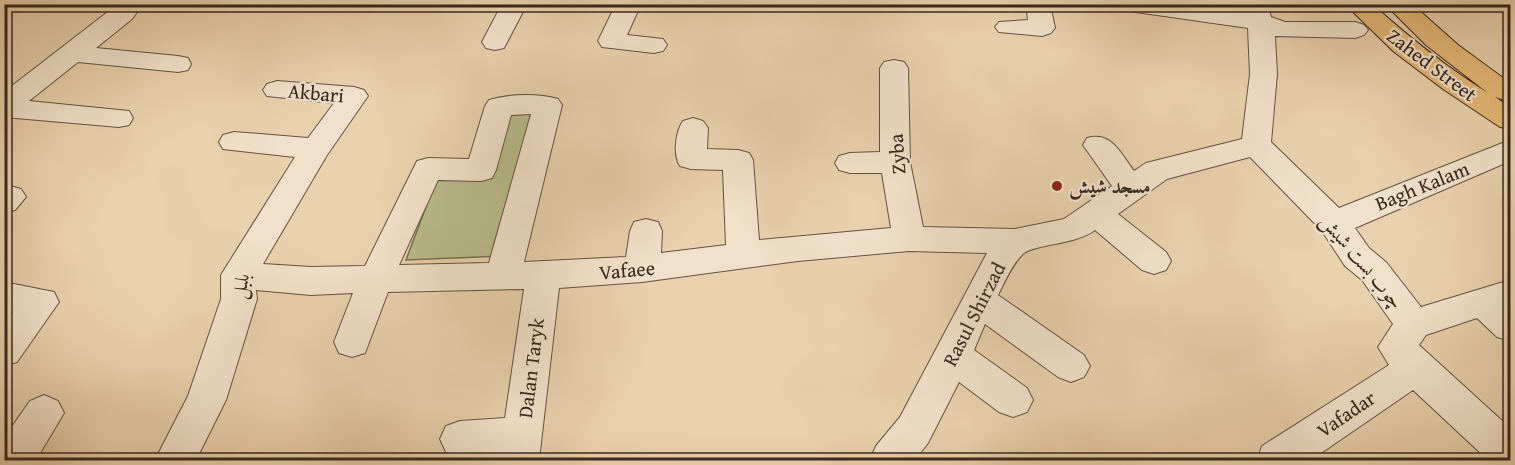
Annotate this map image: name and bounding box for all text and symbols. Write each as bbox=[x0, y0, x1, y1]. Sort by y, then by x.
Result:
street label: Zahed Street bbox=[1381, 21, 1483, 108]
street label: Akbari bbox=[287, 76, 346, 109]
street label: Zyba bbox=[881, 132, 912, 175]
street label: Bagh Kalam bbox=[1370, 153, 1474, 218]
place label: مسجد شیش bbox=[1069, 171, 1150, 200]
marker: مسجد شیش bbox=[1050, 179, 1064, 193]
street label: چوب بست شیش bbox=[1314, 207, 1411, 315]
street label: Vafaee bbox=[598, 253, 656, 286]
street label: Rasul Shirzad bbox=[935, 256, 1012, 371]
street label: بلبل bbox=[223, 271, 257, 301]
street label: Dalan Taryk bbox=[510, 315, 551, 420]
street label: Vafadar bbox=[1310, 383, 1381, 444]

